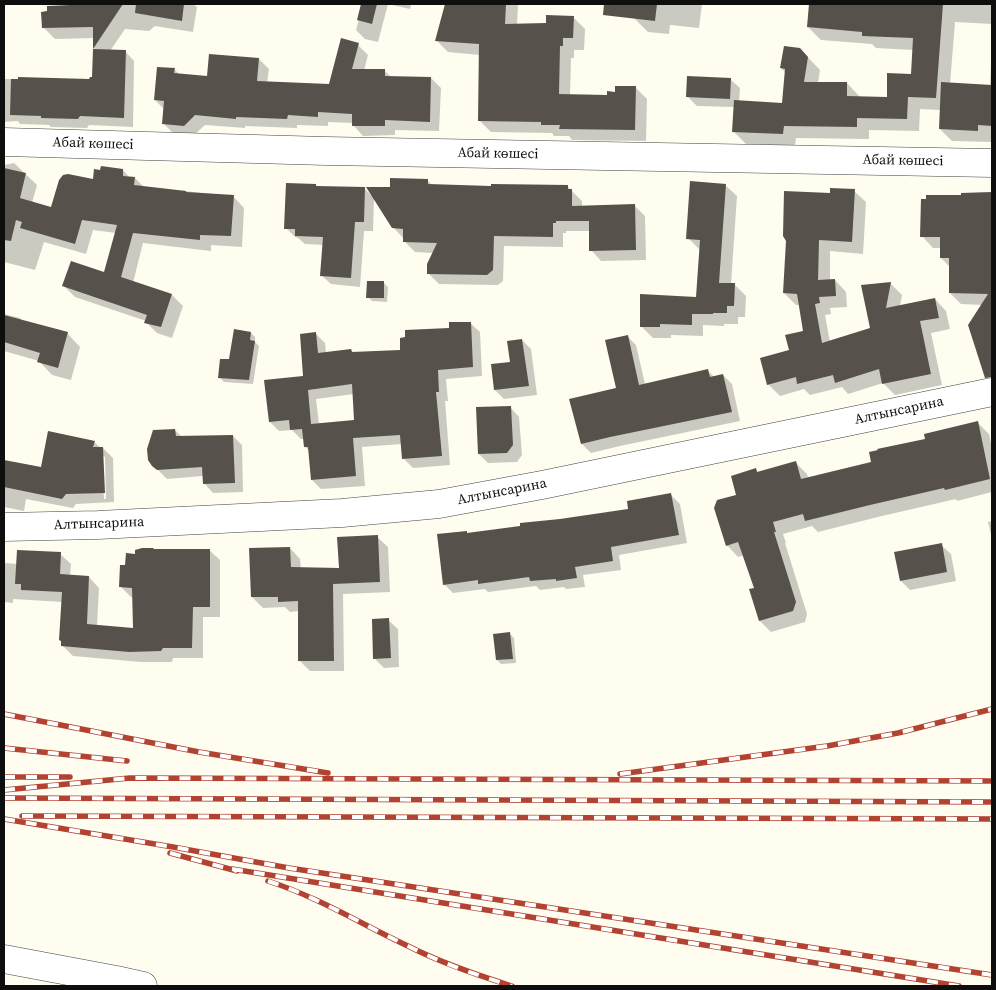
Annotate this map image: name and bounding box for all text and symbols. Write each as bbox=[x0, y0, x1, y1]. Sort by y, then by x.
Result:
street label: Абай көшесі bbox=[52, 134, 134, 154]
street label: Абай көшесі bbox=[457, 145, 539, 163]
street label: Абай көшесі bbox=[862, 152, 944, 170]
street label: Алтынсарина bbox=[853, 393, 945, 429]
street label: Алтынсарина bbox=[456, 475, 548, 509]
street label: Алтынсарина bbox=[53, 514, 145, 534]

